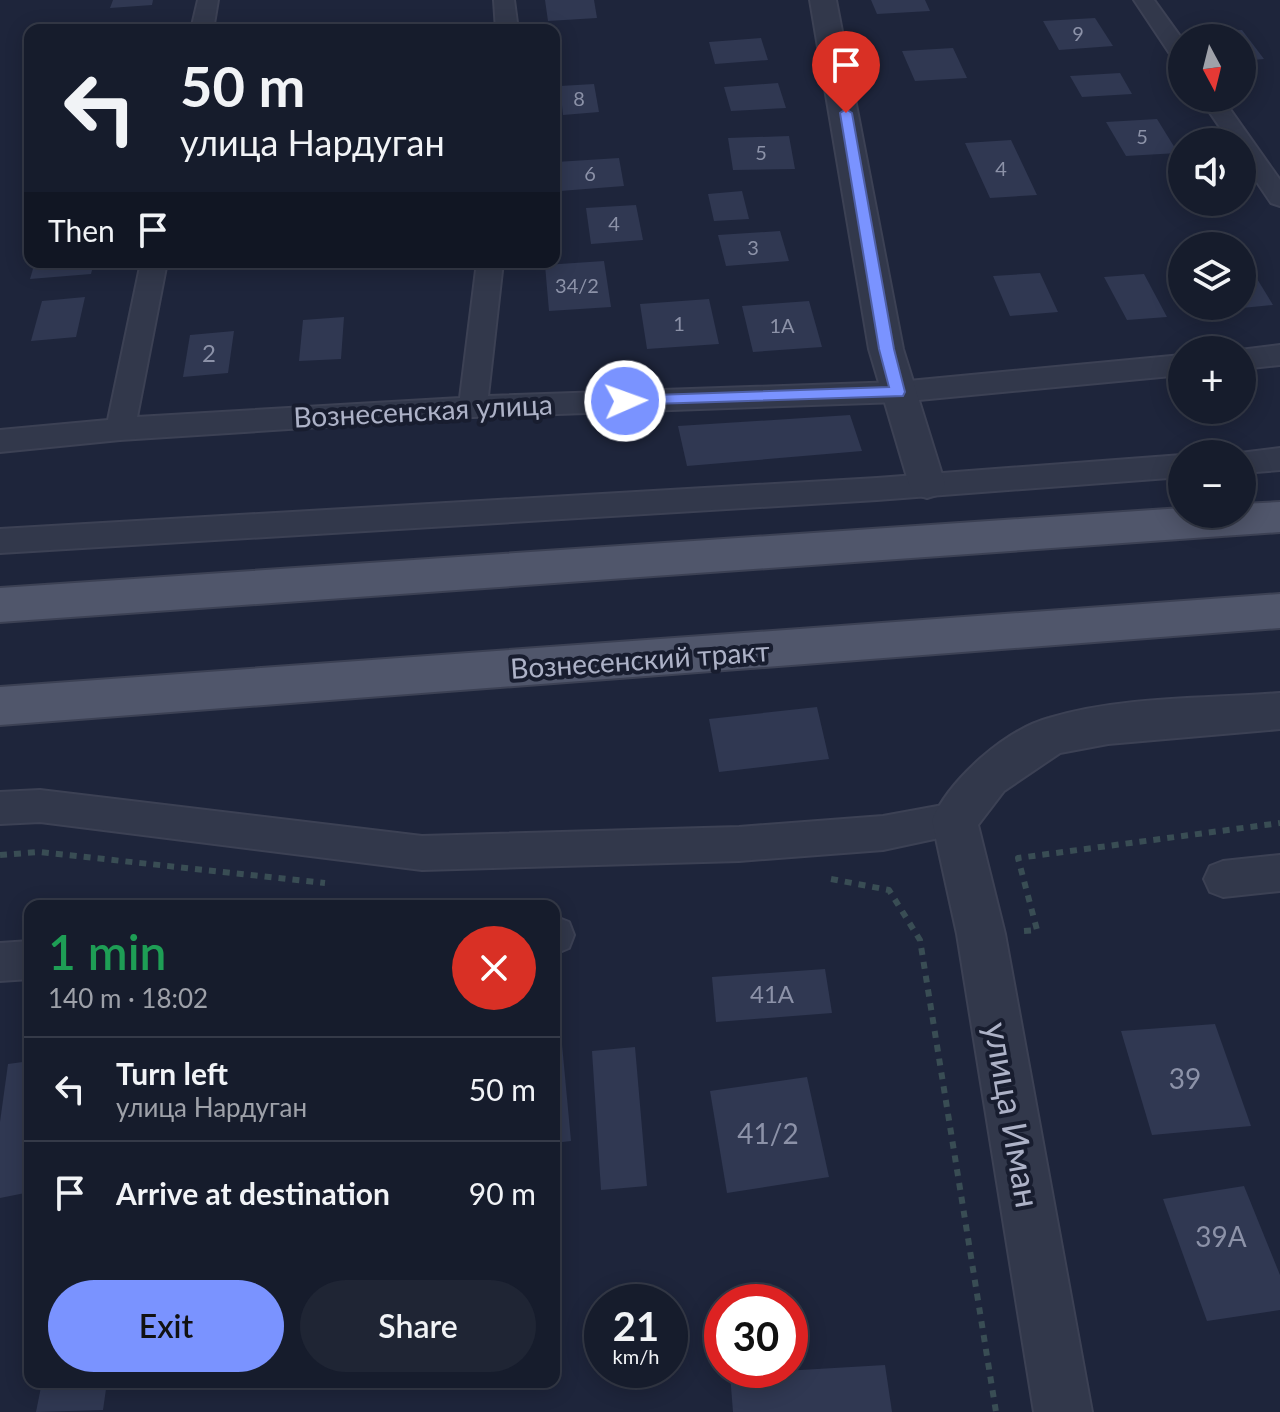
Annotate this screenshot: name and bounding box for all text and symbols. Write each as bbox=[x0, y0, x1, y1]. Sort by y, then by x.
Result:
house number: 9 bbox=[1072, 21, 1084, 45]
north arrow bbox=[1168, 24, 1256, 112]
map controls bbox=[1168, 24, 1256, 528]
pin bbox=[812, 31, 880, 113]
icon: arrive bbox=[824, 43, 868, 87]
text: 50 m bbox=[180, 52, 305, 119]
icon: left bbox=[48, 56, 152, 160]
house number: 8 bbox=[573, 86, 585, 110]
text: улица Нардуган bbox=[180, 120, 445, 164]
house number: 5 bbox=[1136, 124, 1148, 148]
button: sound bbox=[1168, 128, 1256, 216]
house number: 5 bbox=[755, 140, 767, 164]
house number: 4 bbox=[995, 156, 1007, 180]
house number: 6 bbox=[584, 161, 596, 185]
icon: arrive bbox=[131, 208, 175, 252]
house number: 4 bbox=[608, 211, 620, 235]
text: Then bbox=[48, 212, 115, 248]
button: layers bbox=[1168, 232, 1256, 320]
house number: 3 bbox=[747, 235, 759, 259]
house number: 34/2 bbox=[555, 273, 599, 297]
house number: 1 bbox=[673, 311, 685, 335]
house number: 1А bbox=[769, 313, 795, 337]
button: + bbox=[1168, 336, 1256, 424]
house number: 2 bbox=[202, 338, 216, 367]
position arrow bbox=[583, 359, 667, 443]
street label: Вознесенская улица bbox=[292, 386, 553, 434]
button: − bbox=[1168, 440, 1256, 528]
street label: Вознесенский тракт bbox=[509, 633, 771, 685]
text: 1 min bbox=[48, 923, 166, 980]
button: close bbox=[452, 926, 536, 1010]
house number: 41А bbox=[750, 979, 795, 1008]
text: 140 m · 18:02 bbox=[48, 982, 208, 1014]
street label: улица Иман bbox=[977, 1019, 1050, 1211]
text: Turn left bbox=[116, 1055, 228, 1091]
house number: 39 bbox=[1169, 1061, 1201, 1095]
icon: left bbox=[48, 1067, 92, 1111]
text: 50 m bbox=[469, 1071, 536, 1107]
text: улица Нардуган bbox=[116, 1091, 307, 1123]
house number: 41/2 bbox=[737, 1116, 799, 1150]
icon: arrive bbox=[48, 1171, 92, 1215]
text: Arrive at destination bbox=[116, 1175, 390, 1211]
text: 90 m bbox=[469, 1175, 536, 1211]
house number: 39А bbox=[1195, 1219, 1247, 1253]
button: Exit bbox=[48, 1280, 284, 1372]
button: Share bbox=[300, 1280, 536, 1372]
speed limit sign: 30 bbox=[704, 1284, 808, 1388]
text: 21 bbox=[613, 1302, 659, 1350]
text: km/h bbox=[613, 1344, 659, 1368]

